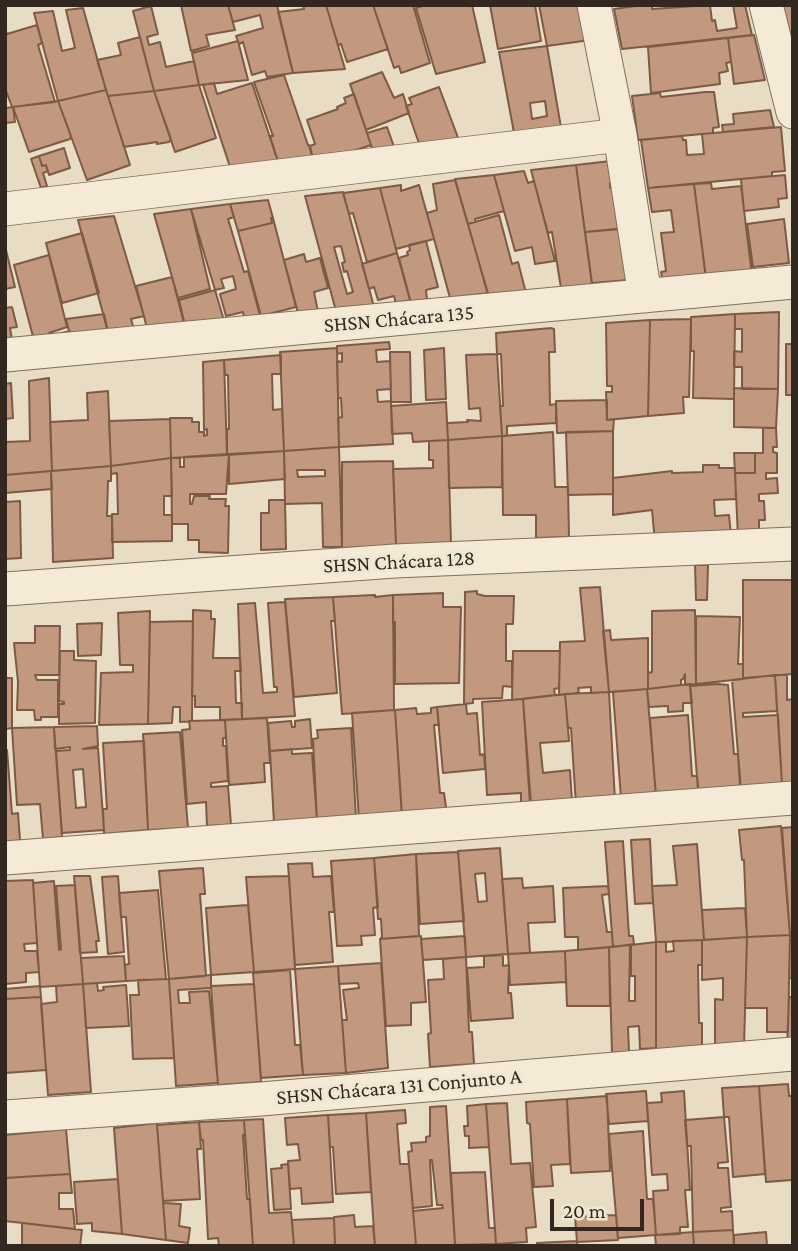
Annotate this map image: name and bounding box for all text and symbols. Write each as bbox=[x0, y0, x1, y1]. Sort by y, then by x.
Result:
street label: SHSN Chácara 135 bbox=[323, 300, 475, 338]
street label: SHSN Chácara 128 bbox=[322, 545, 476, 579]
street label: SHSN Chácara 131 Conjunto A bbox=[275, 1064, 523, 1110]
scale bar bbox=[553, 1184, 648, 1228]
text: 20 m bbox=[563, 1199, 606, 1223]

